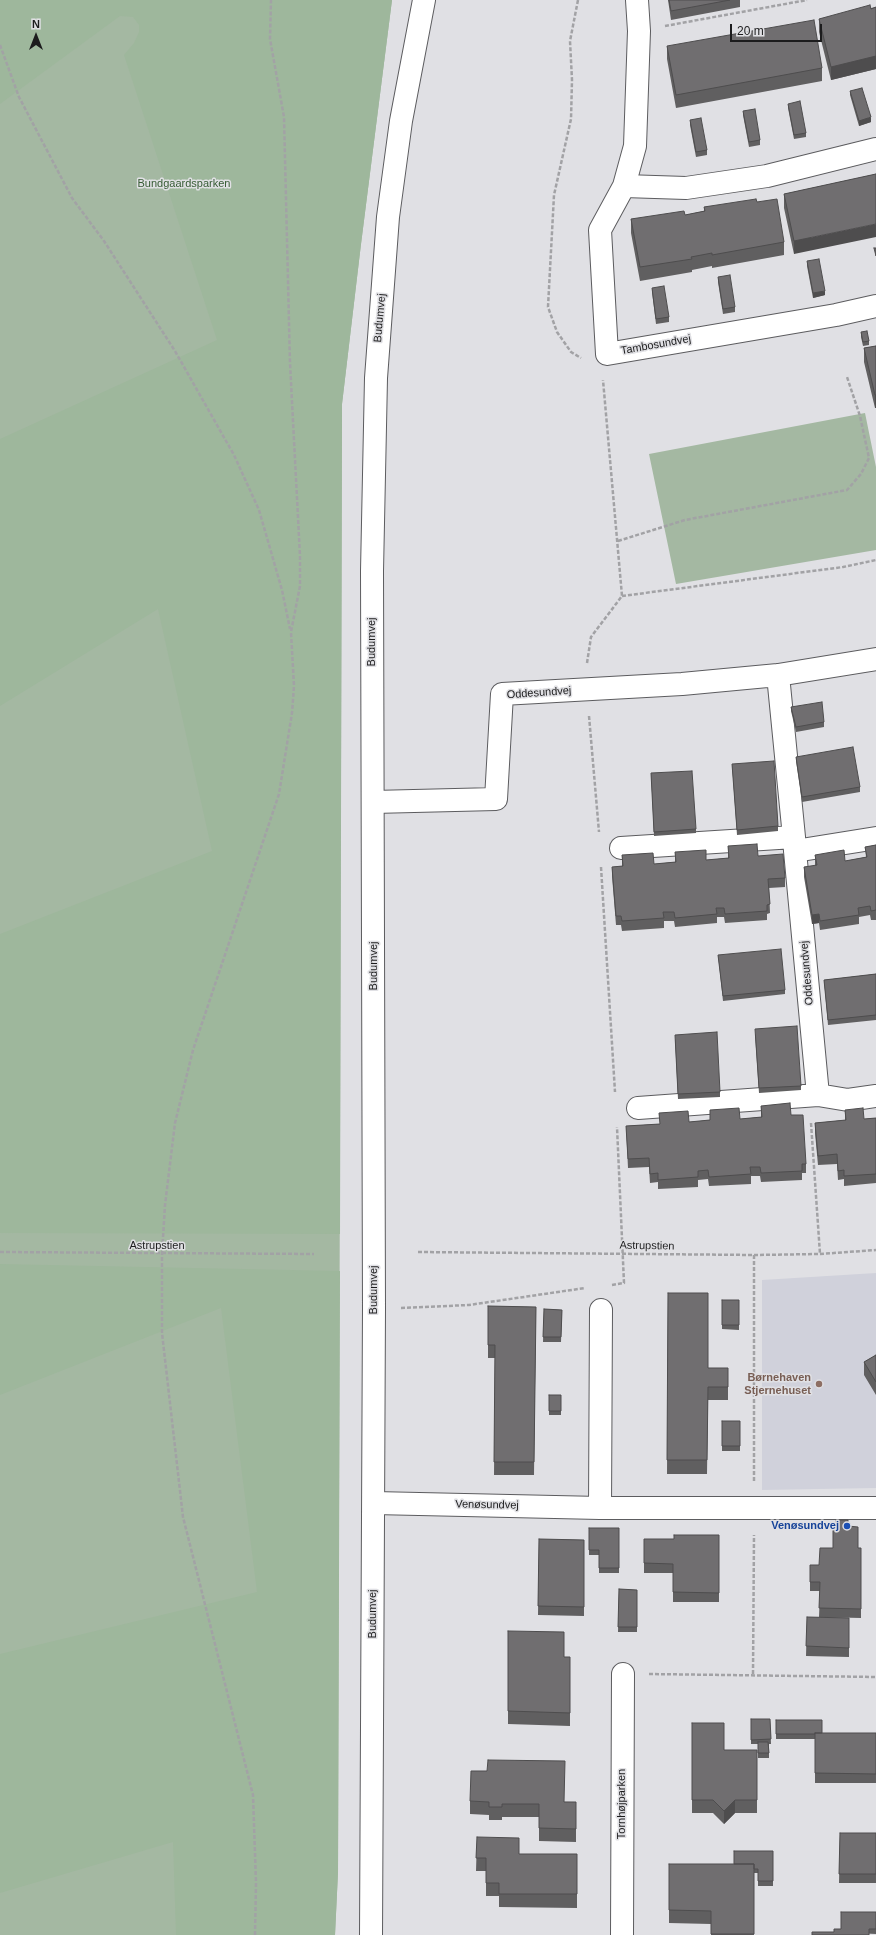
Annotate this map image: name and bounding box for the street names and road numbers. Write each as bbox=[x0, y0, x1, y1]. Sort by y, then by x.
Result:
street label: Budumvej bbox=[371, 293, 389, 343]
street label: Tambosundvej bbox=[620, 332, 692, 358]
street label: Budumvej bbox=[365, 618, 379, 666]
street label: Oddesundvej bbox=[506, 684, 572, 702]
street label: Oddesundvej bbox=[798, 940, 816, 1006]
street label: Budumvej bbox=[367, 942, 381, 990]
street label: Astrupstien bbox=[129, 1239, 185, 1253]
street label: Astrupstien bbox=[619, 1239, 675, 1253]
street label: Budumvej bbox=[367, 1266, 381, 1314]
street label: Venøsundvej bbox=[455, 1498, 519, 1512]
street label: Budumvej bbox=[366, 1590, 380, 1638]
street label: Tornhøjparken bbox=[615, 1769, 629, 1839]

